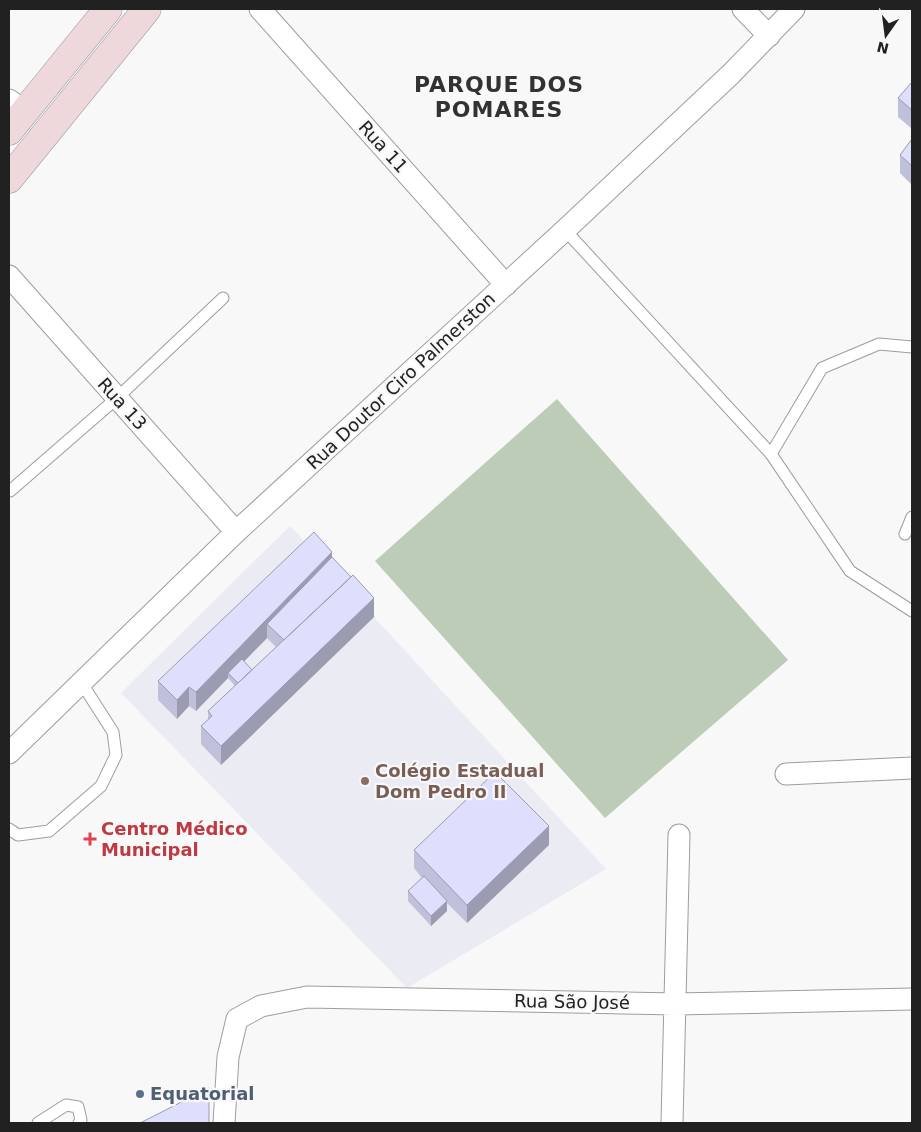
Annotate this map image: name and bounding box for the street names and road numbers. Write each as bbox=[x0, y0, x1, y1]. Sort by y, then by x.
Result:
street label: Rua 11 bbox=[355, 116, 412, 177]
street label: Rua Doutor Ciro Palmerston bbox=[302, 288, 499, 473]
street label: Rua 13 bbox=[94, 373, 151, 434]
street label: Rua São José bbox=[514, 990, 630, 1013]

